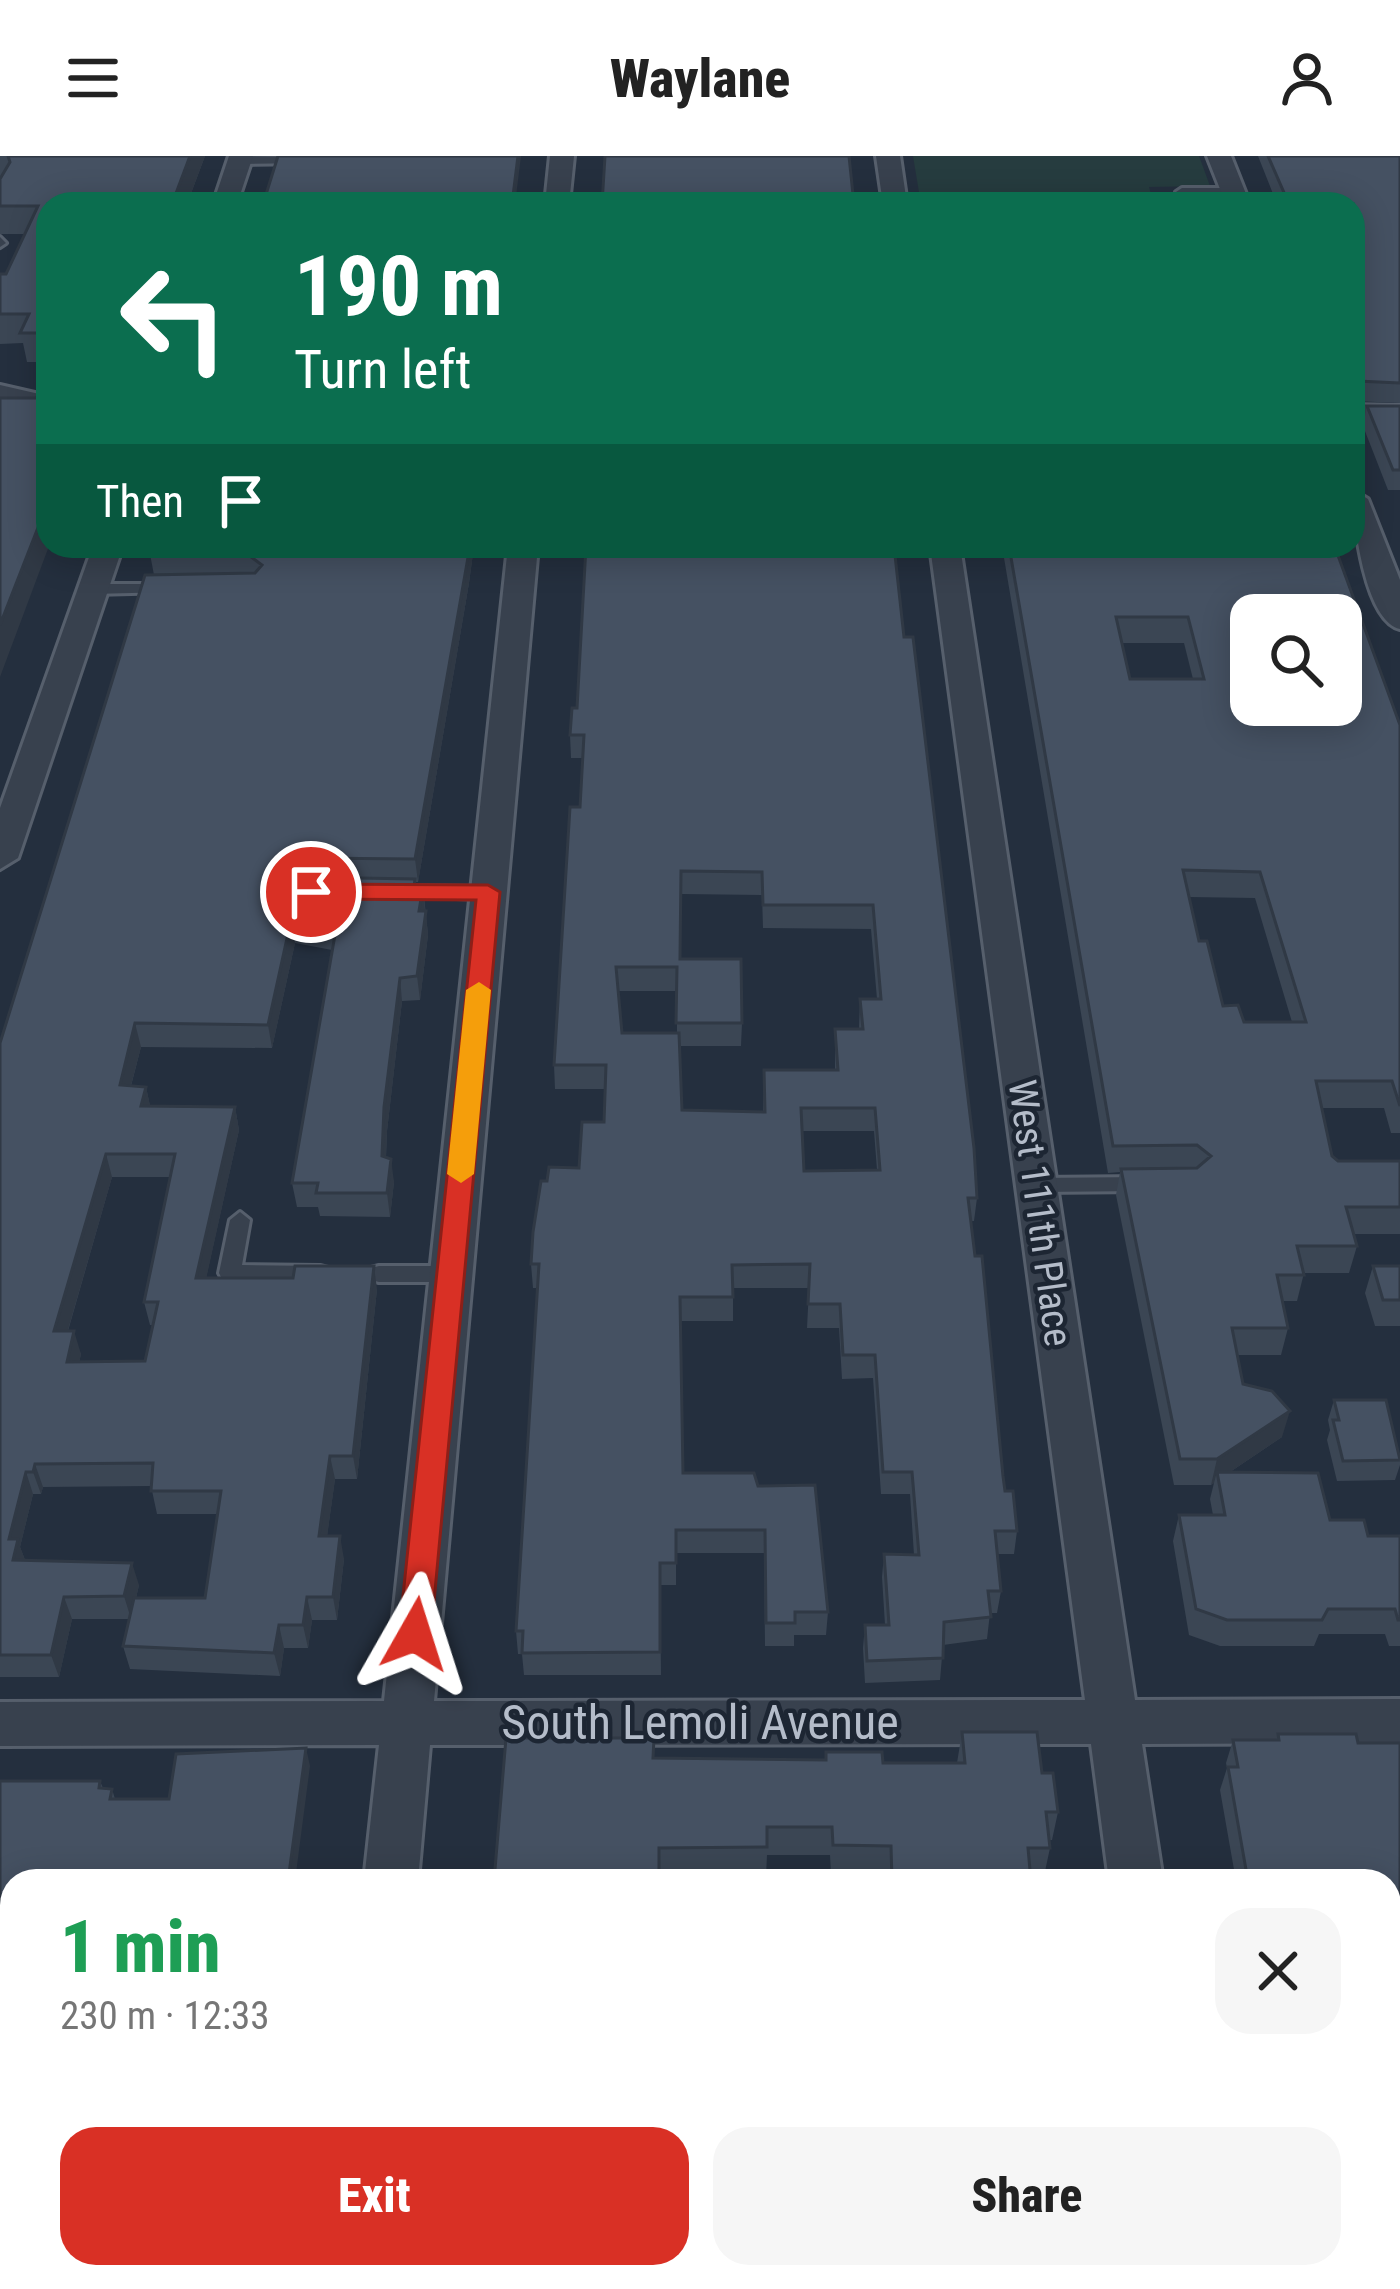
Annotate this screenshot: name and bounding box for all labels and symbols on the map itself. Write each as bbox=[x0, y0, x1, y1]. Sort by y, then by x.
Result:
pin bbox=[260, 841, 362, 943]
street label: West 111th Place bbox=[999, 1077, 1081, 1349]
position arrow bbox=[352, 1571, 478, 1697]
street label: South Lemoli Avenue bbox=[501, 1694, 899, 1751]

